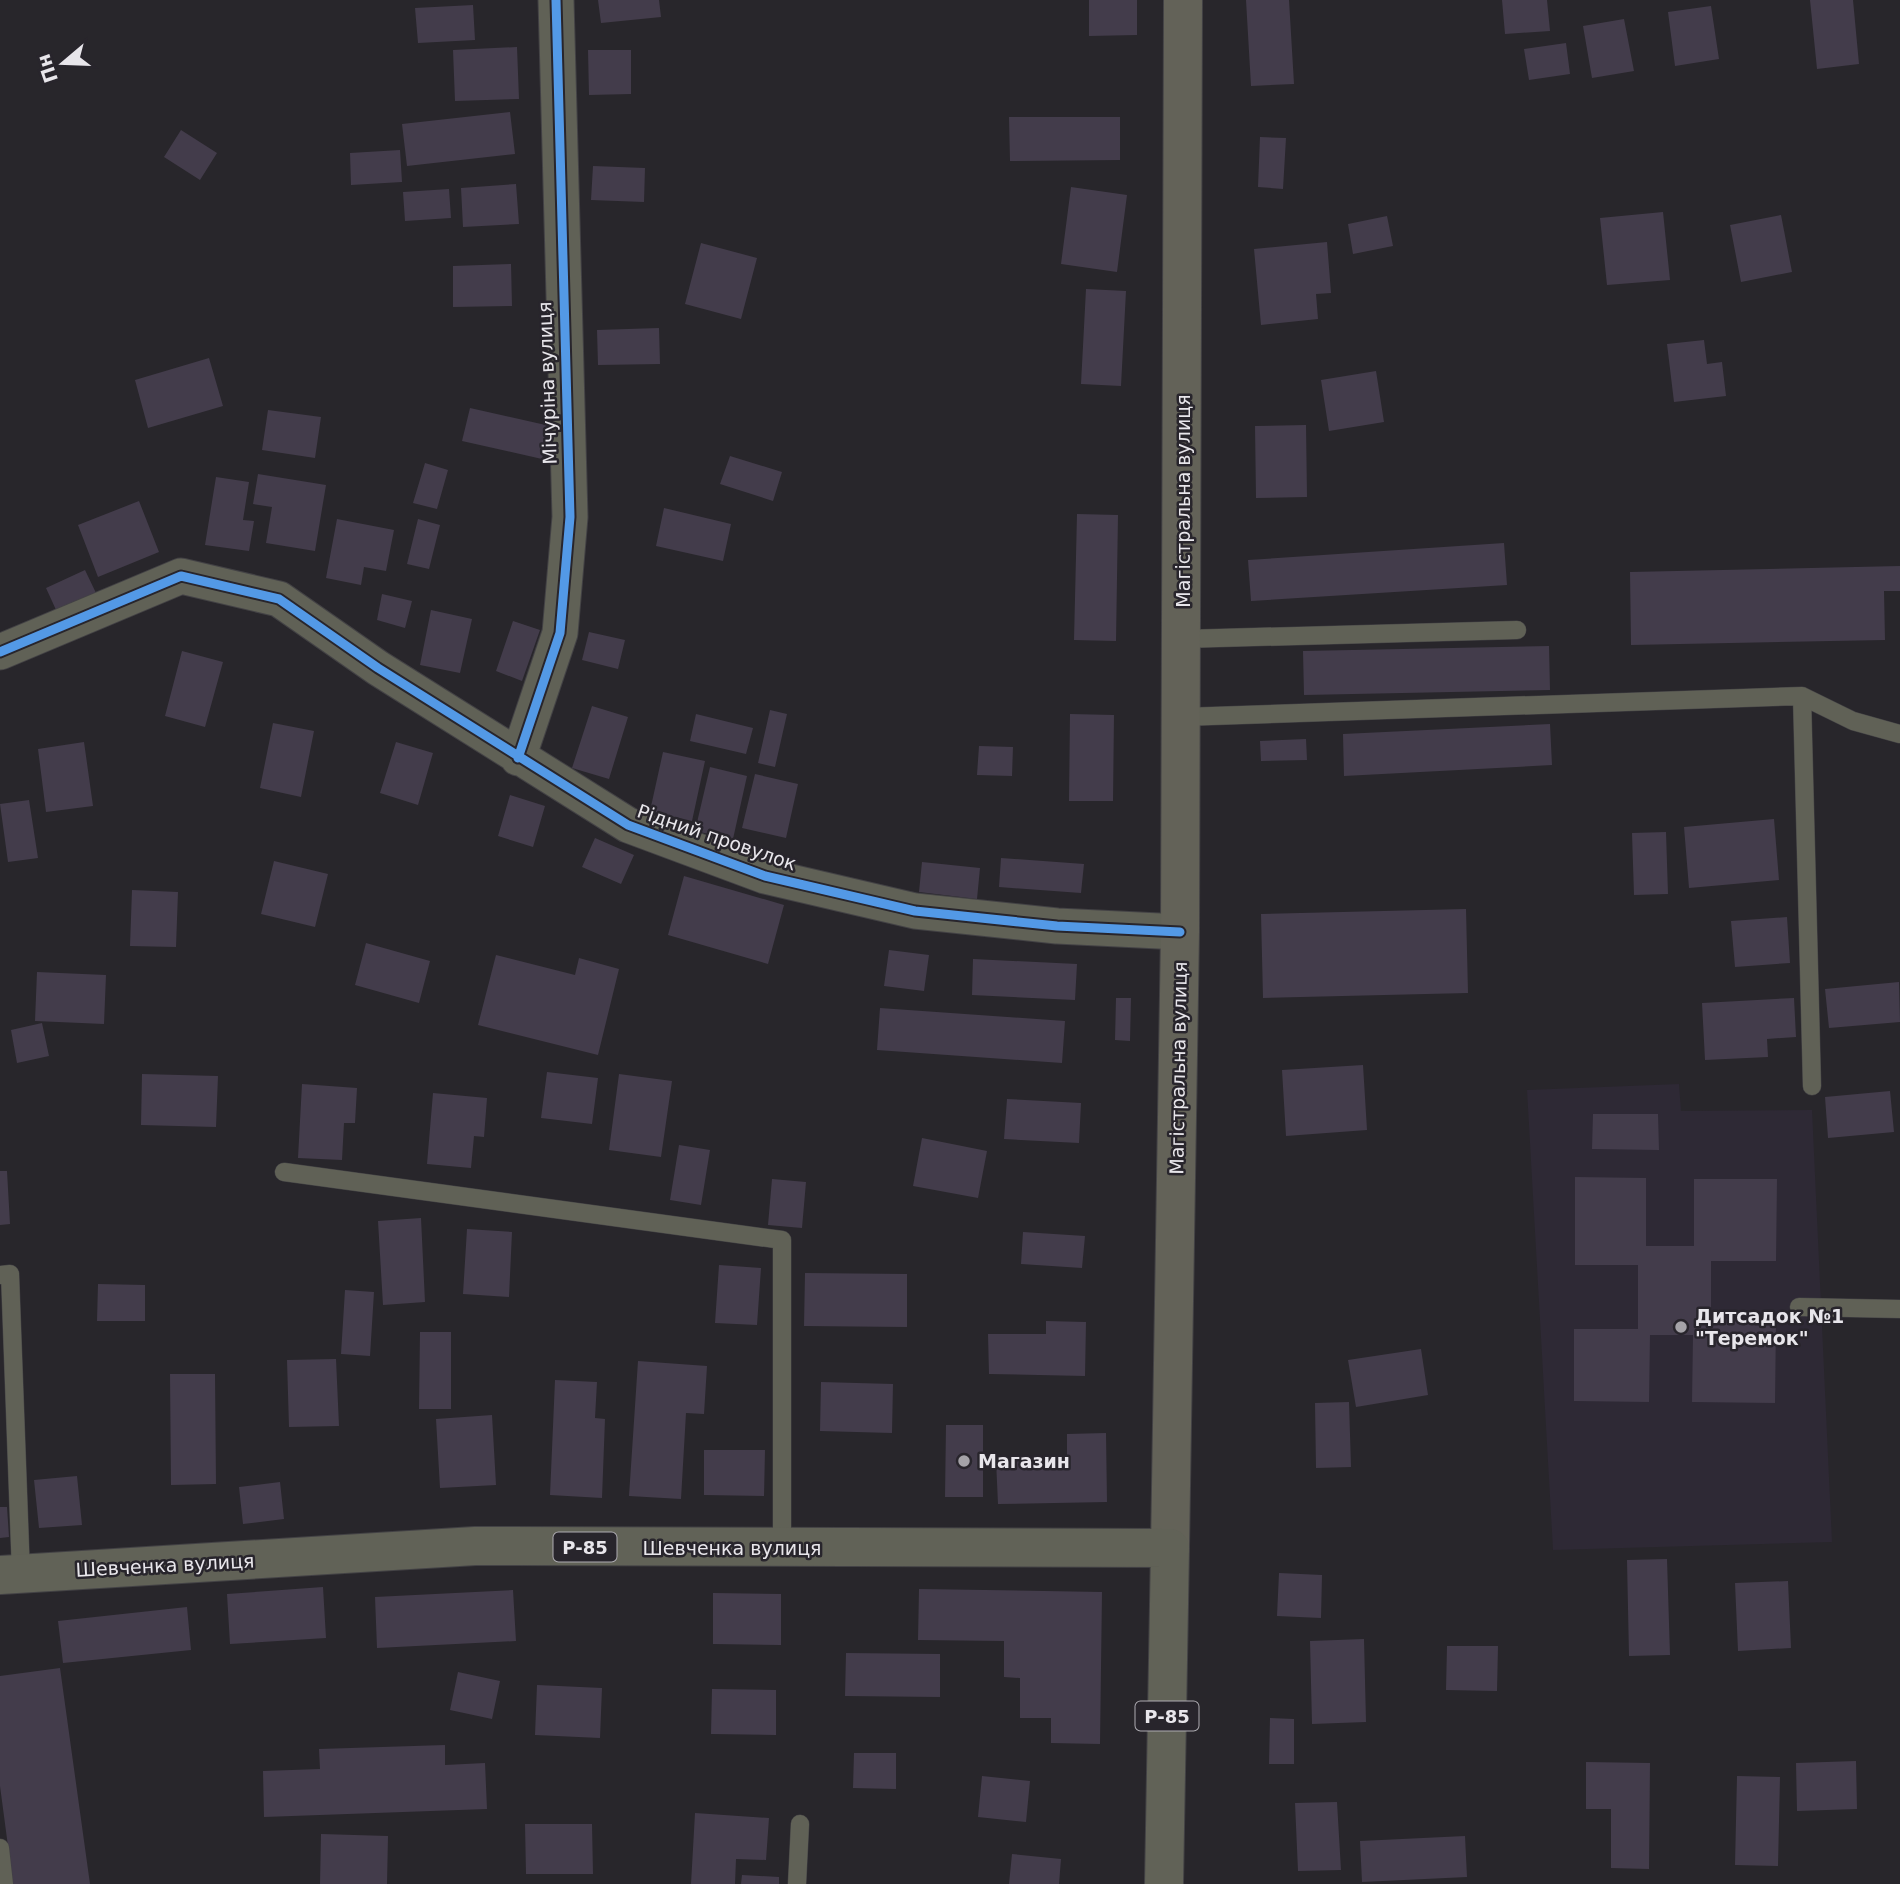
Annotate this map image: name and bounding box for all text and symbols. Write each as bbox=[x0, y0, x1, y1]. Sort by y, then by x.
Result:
north arrow bbox=[28, 28, 98, 98]
text: Пн bbox=[32, 51, 62, 86]
street label: Мічуріна вулиця bbox=[533, 301, 561, 465]
street label: Магістральна вулиця bbox=[1172, 394, 1194, 608]
street label: Рідний провулок bbox=[635, 799, 799, 875]
street label: Магістральна вулиця bbox=[1165, 961, 1191, 1175]
place label: Дитсадок №1 "Теремок" bbox=[1695, 1305, 1844, 1349]
marker: Дитсадок №1 "Теремок" bbox=[1673, 1319, 1689, 1335]
place label: Магазин bbox=[978, 1450, 1070, 1472]
marker: Магазин bbox=[956, 1453, 972, 1469]
road number: Р-85 bbox=[554, 1532, 616, 1562]
street label: Шевченка вулиця bbox=[643, 1537, 822, 1559]
street label: Шевченка вулиця bbox=[75, 1549, 255, 1581]
road number: Р-85 bbox=[1136, 1702, 1198, 1730]

